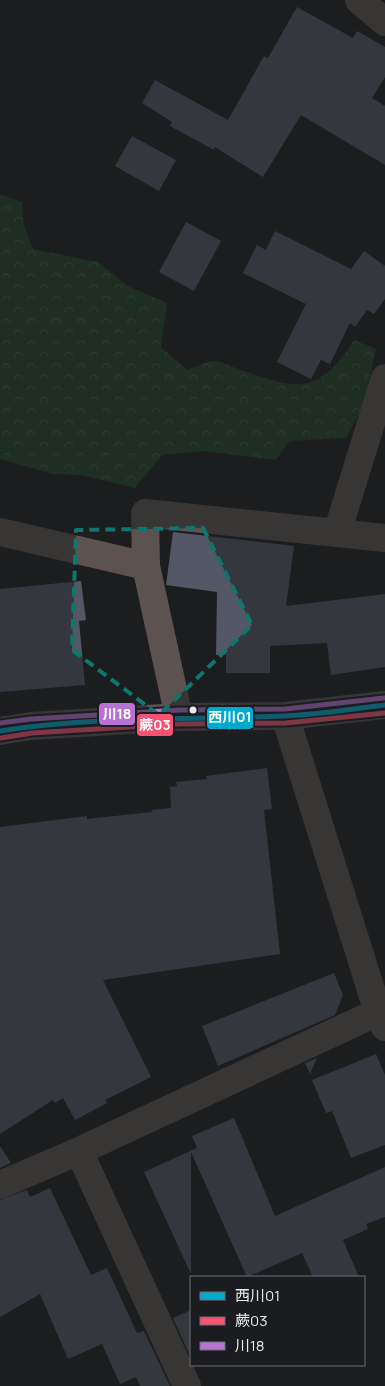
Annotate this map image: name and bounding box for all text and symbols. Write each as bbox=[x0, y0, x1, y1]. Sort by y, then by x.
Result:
line badge: 川18 bbox=[98, 702, 136, 726]
text: 川18 bbox=[103, 704, 131, 723]
unlabelled marker bbox=[188, 705, 198, 715]
line badge: 西川01 bbox=[206, 706, 254, 730]
text: 西川01 bbox=[208, 707, 252, 726]
line badge: 蕨03 bbox=[136, 713, 174, 737]
text: 蕨03 bbox=[139, 715, 171, 734]
legend bbox=[190, 1276, 365, 1366]
text: 西川01 bbox=[235, 1285, 280, 1306]
text: 蕨03 bbox=[235, 1310, 267, 1331]
text: 川18 bbox=[235, 1335, 265, 1356]

